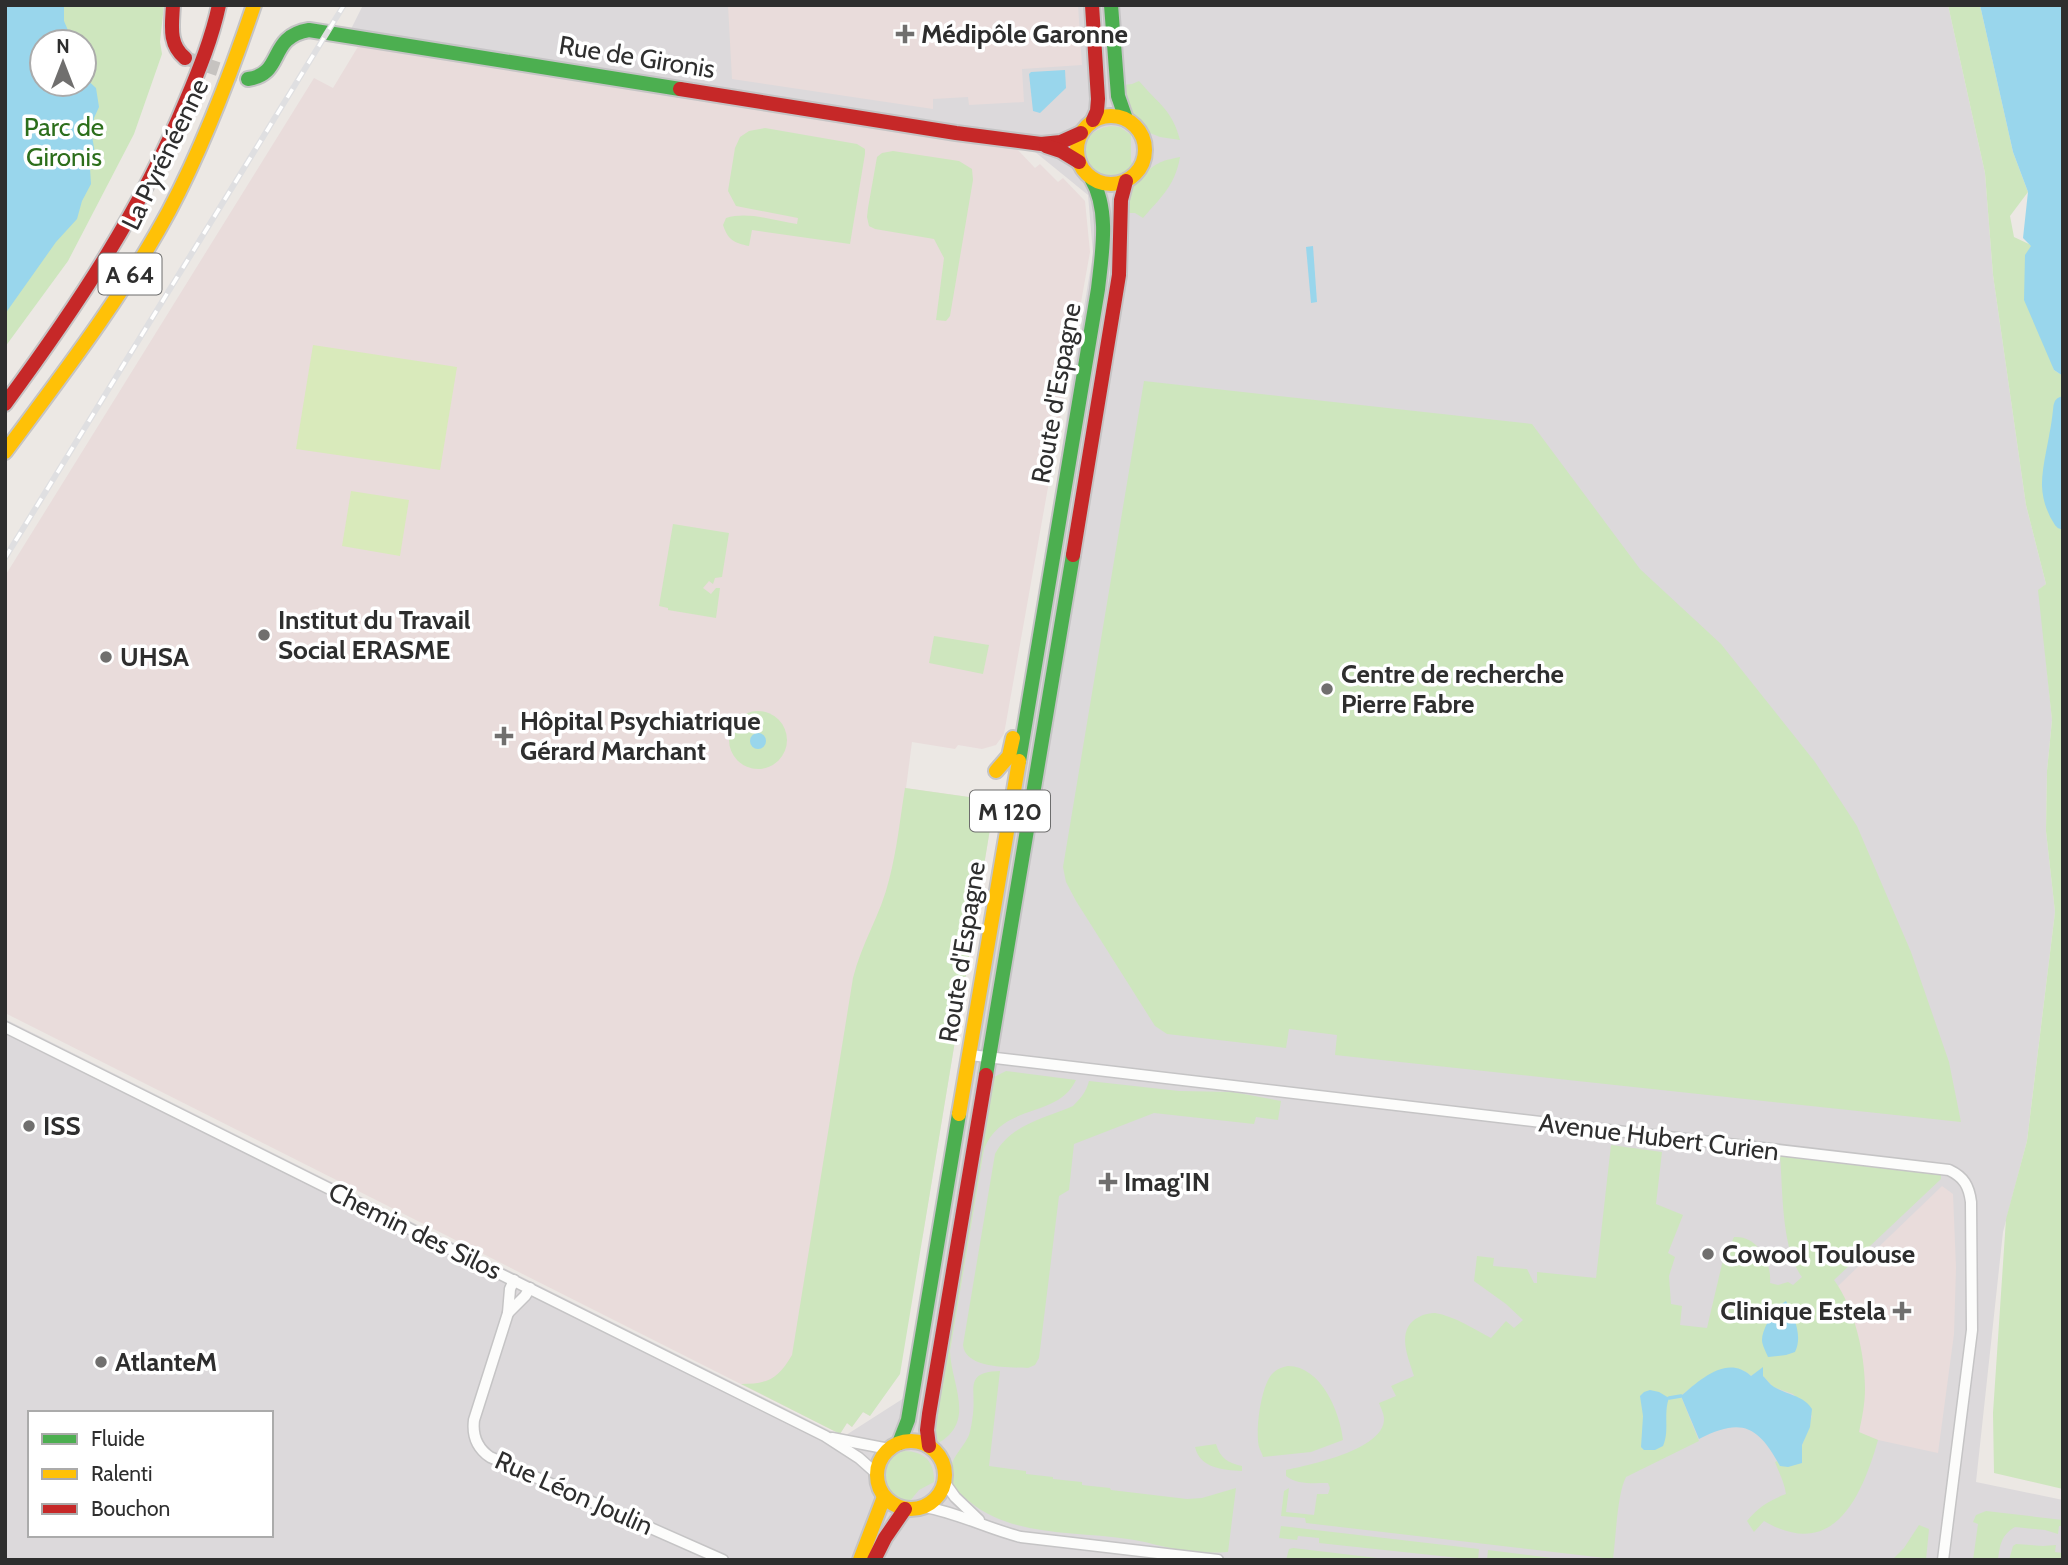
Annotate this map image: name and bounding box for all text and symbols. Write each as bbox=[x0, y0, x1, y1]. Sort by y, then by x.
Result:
place label: Médipôle Garonne bbox=[921, 18, 1128, 50]
marker: Médipôle Garonne bbox=[895, 24, 915, 44]
north arrow bbox=[28, 28, 98, 98]
street label: Rue de Gironis bbox=[557, 29, 718, 85]
text: N bbox=[56, 35, 70, 58]
street label: La Pyrénéenne bbox=[115, 73, 215, 235]
park label: Parc de Gironis bbox=[24, 111, 104, 173]
road number: A 64 bbox=[99, 254, 162, 295]
street label: Route d'Espagne bbox=[1024, 300, 1088, 486]
place label: Institut du Travail Social ERASME bbox=[278, 604, 471, 666]
marker: Institut du Travail Social ERASME bbox=[256, 627, 272, 643]
place label: UHSA bbox=[120, 641, 190, 673]
marker: UHSA bbox=[98, 649, 114, 665]
place label: Centre de recherche Pierre Fabre bbox=[1341, 658, 1564, 720]
marker: Centre de recherche Pierre Fabre bbox=[1319, 681, 1335, 697]
place label: Hôpital Psychiatrique Gérard Marchant bbox=[520, 705, 761, 767]
marker: Hôpital Psychiatrique Gérard Marchant bbox=[494, 726, 514, 746]
road number: M 120 bbox=[970, 790, 1050, 832]
street label: Route d'Espagne bbox=[932, 859, 992, 1045]
street label: Avenue Hubert Curien bbox=[1537, 1106, 1781, 1168]
place label: ISS bbox=[43, 1110, 81, 1142]
marker: ISS bbox=[21, 1118, 37, 1134]
place label: Imag'IN bbox=[1124, 1166, 1210, 1198]
marker: Imag'IN bbox=[1098, 1172, 1118, 1192]
street label: Chemin des Silos bbox=[323, 1175, 507, 1287]
place label: Cowool Toulouse bbox=[1722, 1238, 1915, 1270]
marker: Cowool Toulouse bbox=[1700, 1246, 1716, 1262]
place label: Clinique Estela bbox=[1720, 1295, 1886, 1327]
marker: Clinique Estela bbox=[1892, 1301, 1912, 1321]
place label: AtlanteM bbox=[115, 1346, 217, 1378]
marker: AtlanteM bbox=[93, 1354, 109, 1370]
legend bbox=[28, 1411, 273, 1537]
text: Fluide bbox=[91, 1426, 145, 1451]
street label: Rue Léon Joulin bbox=[490, 1444, 658, 1542]
text: Ralenti bbox=[91, 1461, 152, 1486]
text: Bouchon bbox=[91, 1496, 170, 1521]

